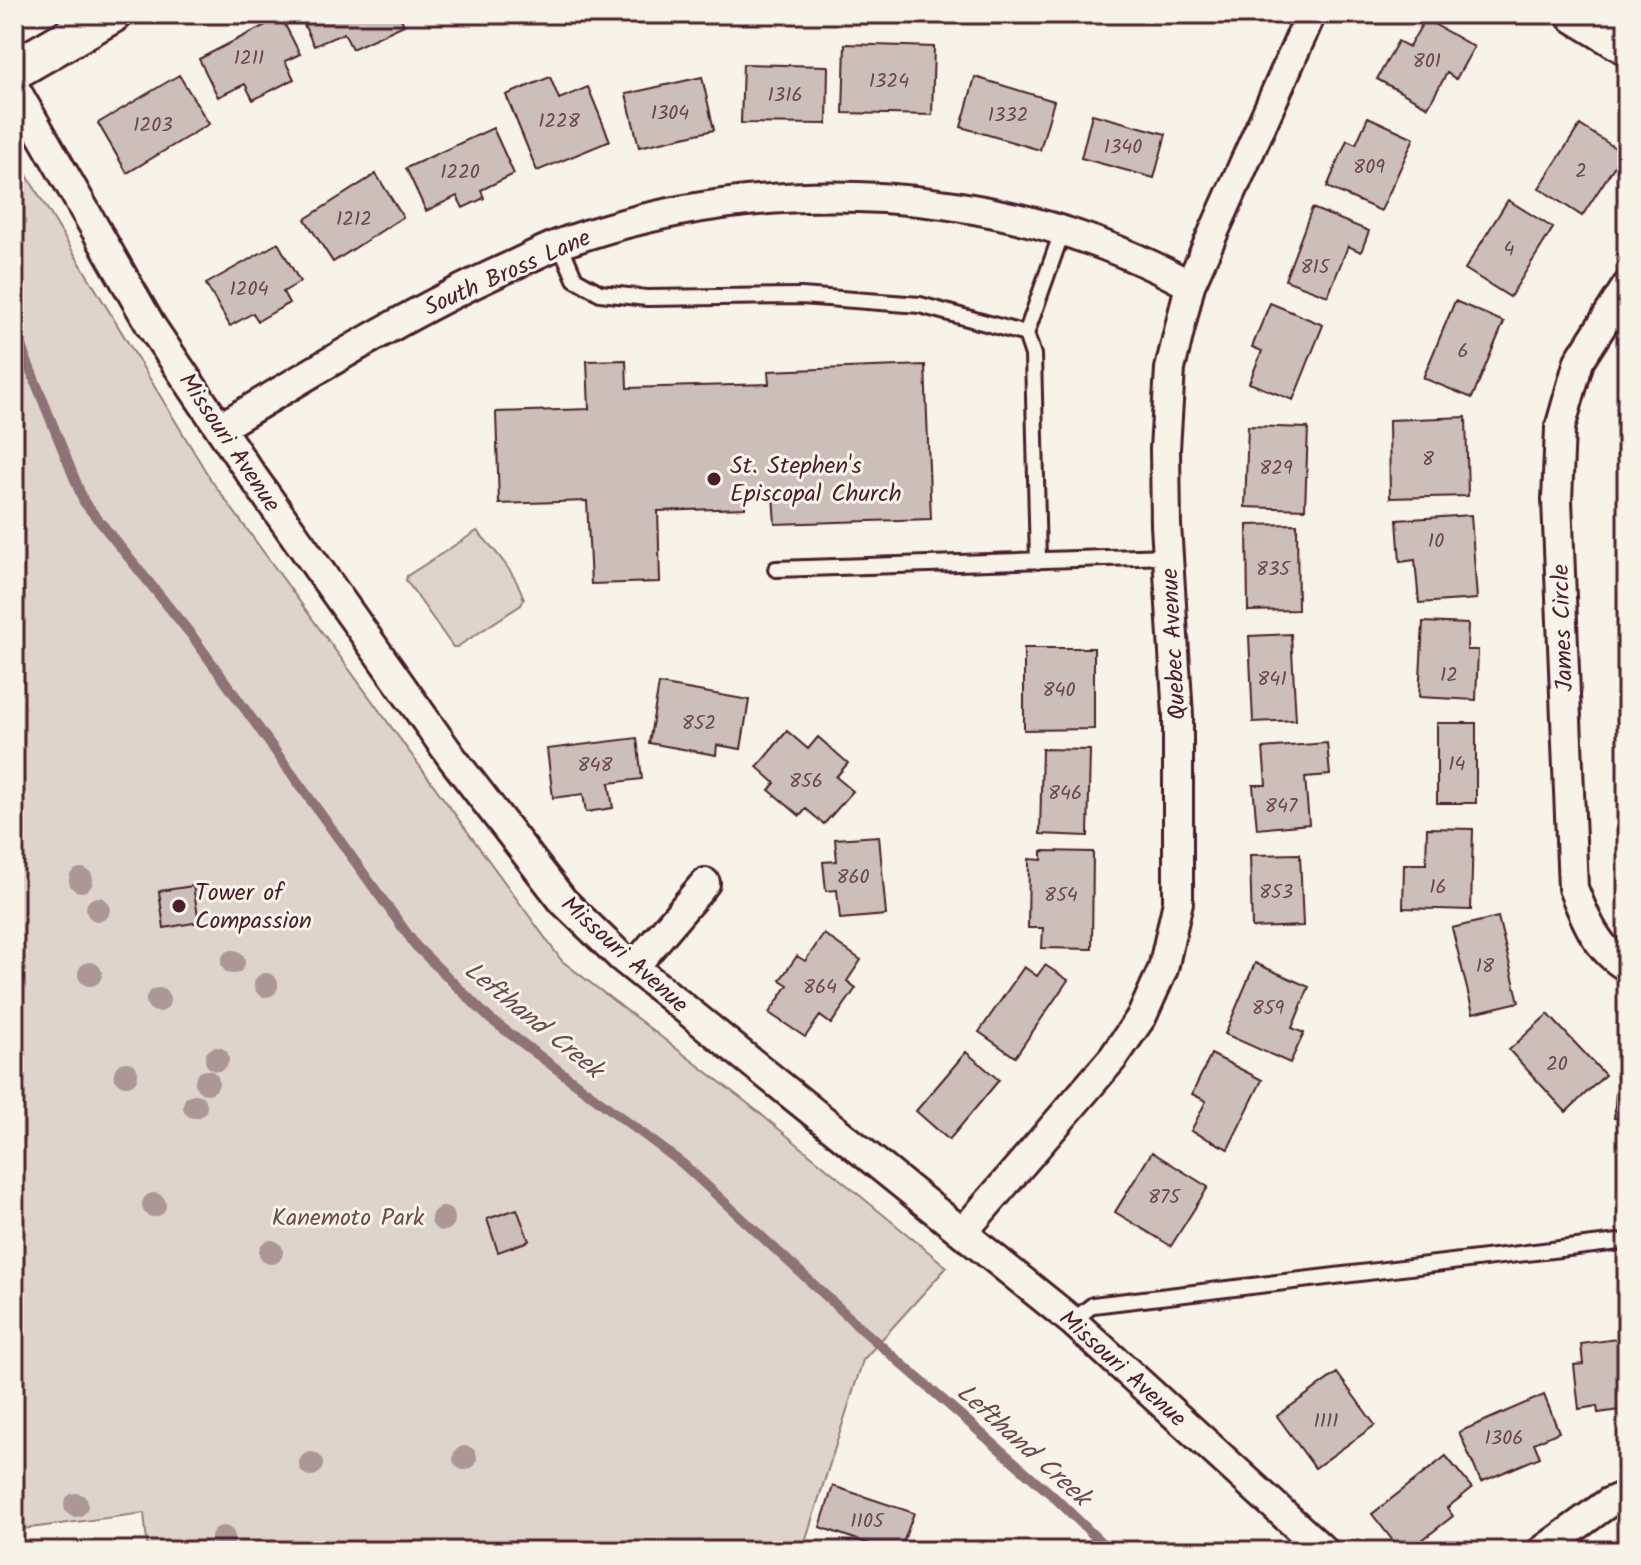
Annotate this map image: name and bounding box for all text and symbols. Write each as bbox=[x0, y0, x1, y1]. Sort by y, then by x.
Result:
house number: 1211 bbox=[234, 43, 264, 75]
house number: 801 bbox=[1413, 46, 1441, 78]
house number: 1324 bbox=[869, 66, 909, 98]
house number: 1316 bbox=[767, 80, 803, 112]
house number: 1304 bbox=[651, 98, 689, 130]
house number: 1332 bbox=[988, 100, 1028, 132]
house number: 1228 bbox=[538, 106, 581, 138]
house number: 1203 bbox=[133, 110, 173, 142]
house number: 1340 bbox=[1104, 132, 1142, 164]
house number: 809 bbox=[1353, 152, 1385, 184]
house number: 2 bbox=[1575, 156, 1587, 188]
house number: 1220 bbox=[440, 157, 480, 189]
house number: 1212 bbox=[336, 204, 372, 236]
street label: South Bross Lane bbox=[418, 219, 598, 328]
house number: 4 bbox=[1503, 234, 1515, 266]
house number: 815 bbox=[1300, 252, 1331, 284]
house number: 1204 bbox=[230, 274, 268, 306]
house number: 6 bbox=[1457, 336, 1469, 368]
street label: Missouri Avenue bbox=[167, 365, 290, 521]
house number: 8 bbox=[1422, 444, 1435, 476]
place label: St. Stephen's Episcopal Church bbox=[730, 447, 902, 514]
house number: 829 bbox=[1259, 453, 1293, 485]
marker: St. Stephen's Episcopal Church bbox=[705, 470, 723, 488]
house number: 10 bbox=[1428, 526, 1444, 558]
house number: 835 bbox=[1256, 554, 1291, 586]
street label: James Circle bbox=[1542, 563, 1585, 692]
street label: Quebec Avenue bbox=[1151, 567, 1198, 721]
house number: 12 bbox=[1440, 660, 1458, 692]
house number: 841 bbox=[1257, 664, 1287, 696]
house number: 840 bbox=[1042, 675, 1076, 707]
house number: 852 bbox=[682, 708, 716, 740]
house number: 14 bbox=[1448, 749, 1466, 781]
house number: 848 bbox=[577, 750, 614, 782]
house number: 856 bbox=[789, 766, 823, 798]
house number: 846 bbox=[1048, 778, 1082, 810]
house number: 847 bbox=[1265, 791, 1298, 823]
house number: 860 bbox=[836, 862, 870, 894]
house number: 16 bbox=[1429, 872, 1447, 904]
place label: Tower of Compassion bbox=[195, 874, 312, 941]
house number: 853 bbox=[1259, 877, 1293, 909]
house number: 854 bbox=[1044, 880, 1078, 912]
street label: Missouri Avenue bbox=[551, 887, 697, 1024]
marker: Tower of Compassion bbox=[170, 897, 188, 915]
water label: Lefthand Creek bbox=[454, 951, 615, 1092]
house number: 18 bbox=[1476, 951, 1495, 983]
house number: 864 bbox=[803, 972, 837, 1004]
house number: 859 bbox=[1252, 993, 1285, 1025]
house number: 20 bbox=[1546, 1049, 1568, 1081]
house number: 875 bbox=[1148, 1182, 1181, 1214]
park label: Kanemoto Park bbox=[272, 1199, 425, 1238]
street label: Missouri Avenue bbox=[1049, 1301, 1195, 1438]
water label: Lefthand Creek bbox=[946, 1373, 1102, 1520]
house number: 1111 bbox=[1313, 1406, 1339, 1438]
house number: 1306 bbox=[1485, 1423, 1523, 1455]
house number: 1105 bbox=[850, 1506, 885, 1538]

